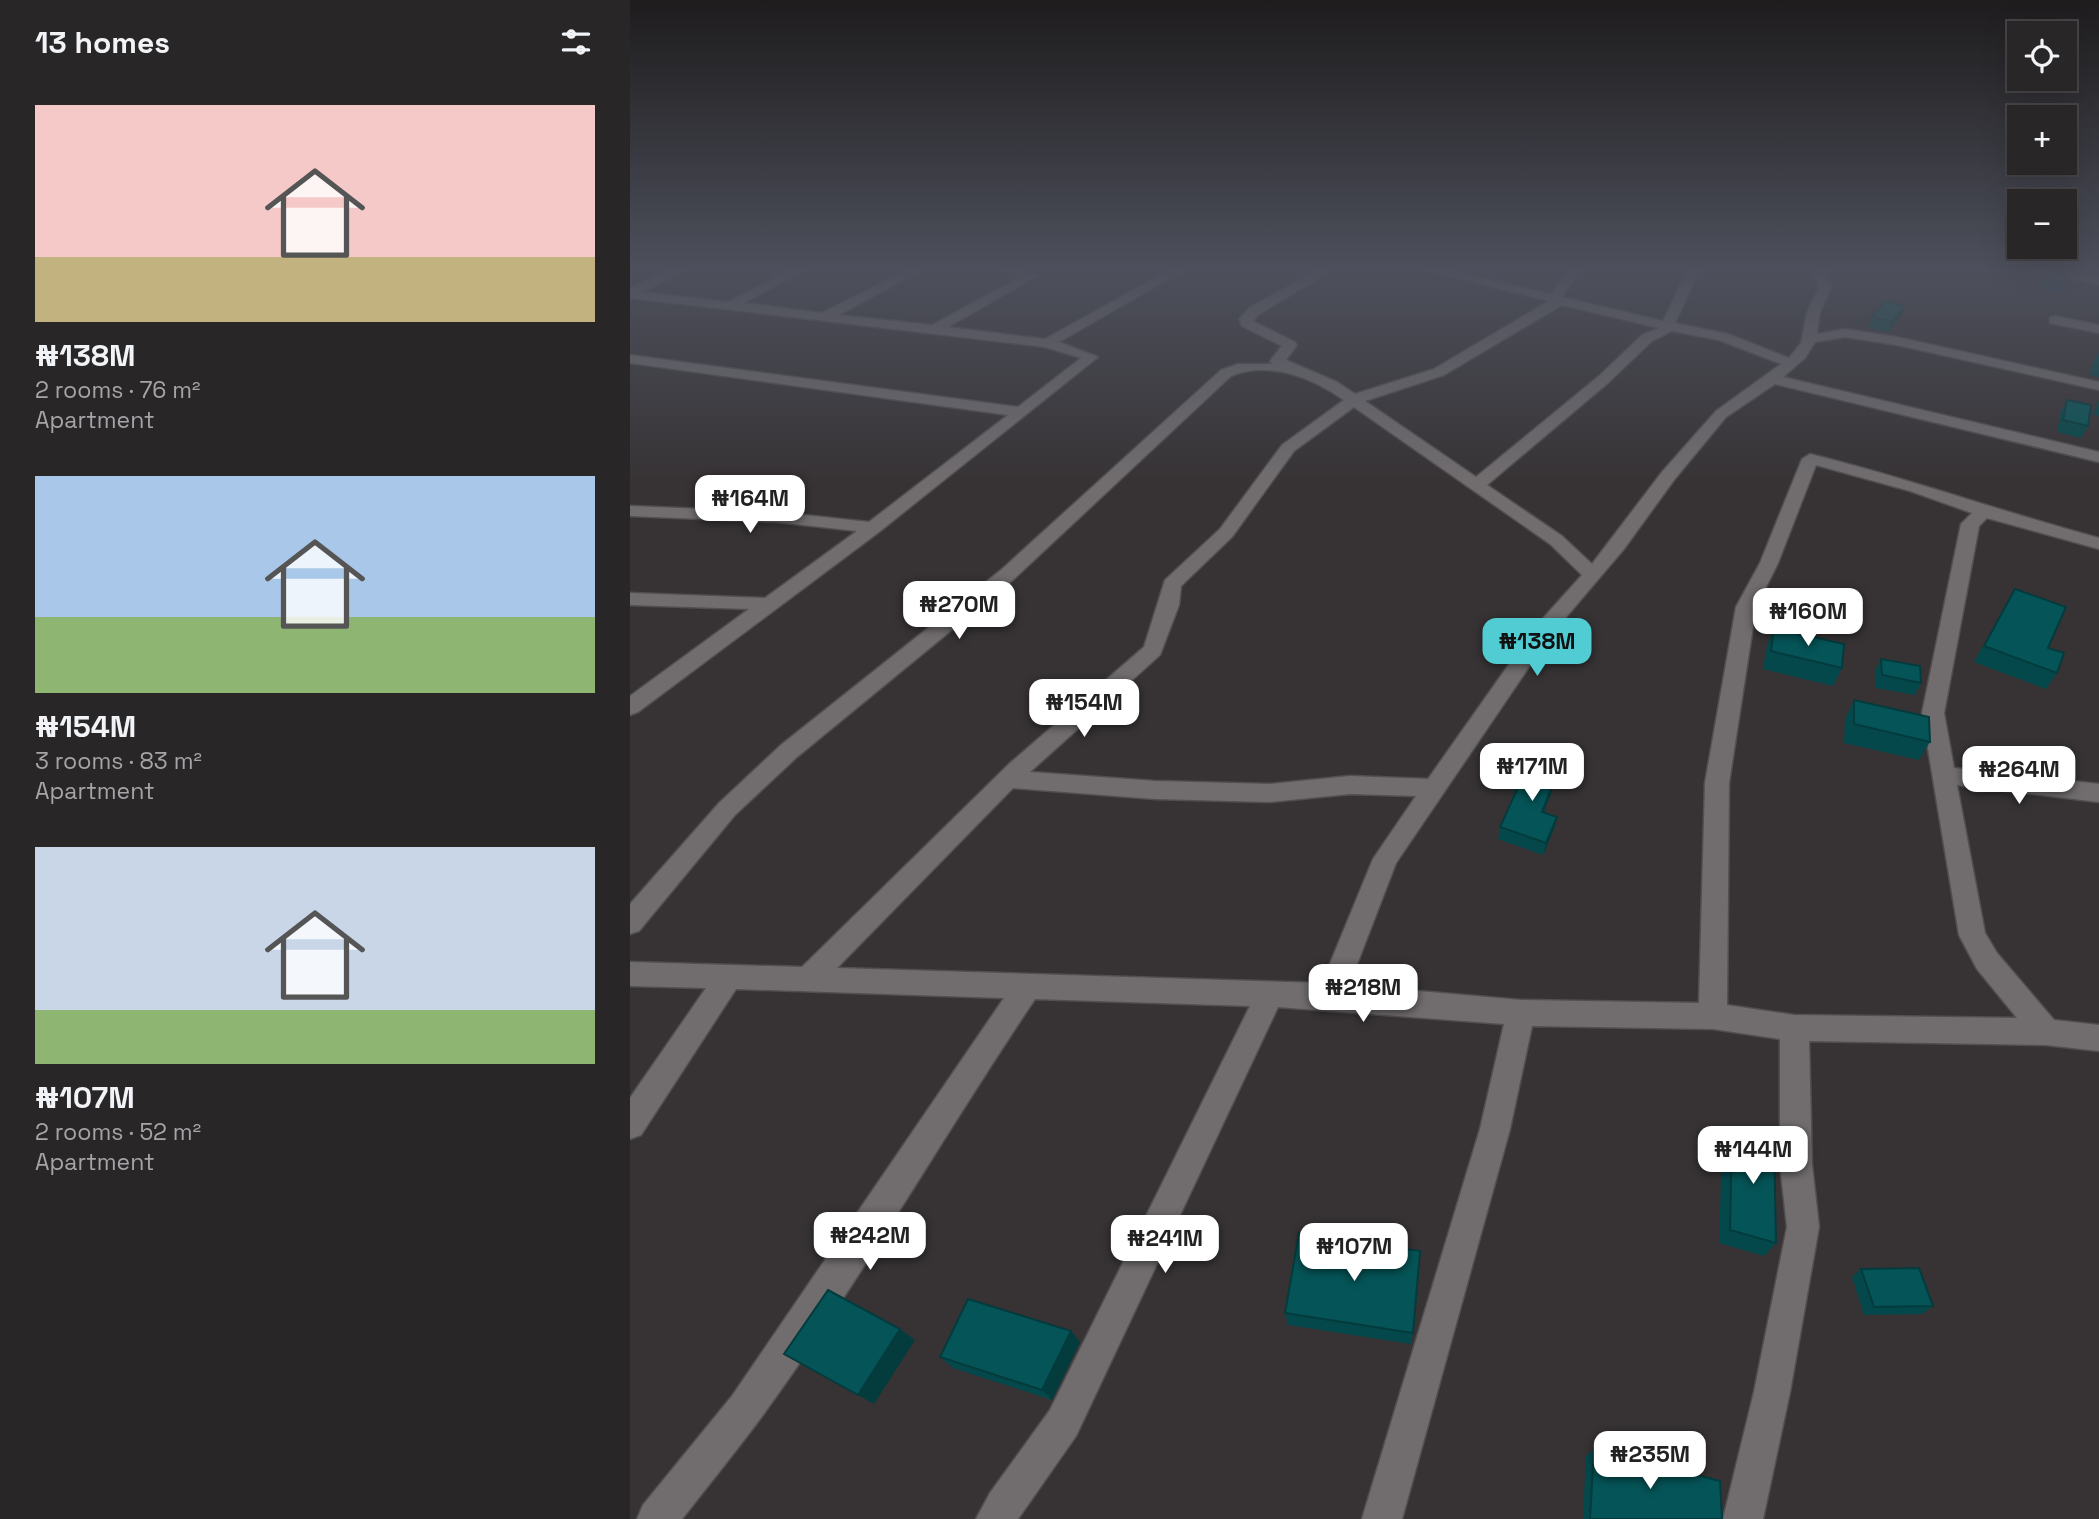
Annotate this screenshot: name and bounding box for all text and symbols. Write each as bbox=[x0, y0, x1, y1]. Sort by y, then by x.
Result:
map controls bbox=[2007, 21, 2077, 259]
button: locate bbox=[2007, 21, 2077, 91]
text: 13 homes bbox=[35, 23, 170, 62]
icon: filters bbox=[557, 23, 595, 61]
button: + bbox=[2007, 105, 2077, 175]
icon: home bbox=[252, 150, 378, 276]
button: − bbox=[2007, 189, 2077, 259]
text: ₦138M bbox=[35, 336, 135, 375]
text: 2 rooms · 76 m² bbox=[35, 375, 200, 405]
text: Apartment bbox=[35, 405, 155, 435]
pin: ₦164M bbox=[701, 476, 799, 535]
text: ₦164M bbox=[711, 483, 789, 513]
icon: home bbox=[252, 521, 378, 647]
pin: ₦270M bbox=[910, 582, 1008, 641]
pin: ₦160M bbox=[1759, 588, 1857, 648]
text: ₦270M bbox=[919, 589, 999, 619]
text: ₦160M bbox=[1769, 596, 1847, 626]
pin: ₦138M bbox=[1488, 618, 1586, 678]
text: ₦138M bbox=[1498, 626, 1576, 656]
pin: ₦154M bbox=[1035, 680, 1133, 739]
text: ₦154M bbox=[1045, 687, 1123, 717]
text: ₦154M bbox=[35, 707, 136, 746]
pin: ₦171M bbox=[1483, 744, 1581, 803]
text: 3 rooms · 83 m² bbox=[35, 746, 202, 776]
pin: ₦264M bbox=[1970, 746, 2068, 806]
text: ₦171M bbox=[1496, 751, 1568, 781]
text: ₦264M bbox=[1978, 754, 2060, 784]
text: Apartment bbox=[35, 776, 155, 806]
icon: home bbox=[252, 892, 378, 1018]
pin: ₦218M bbox=[1314, 964, 1412, 1024]
text: ₦218M bbox=[1325, 972, 1401, 1002]
text: ₦107M bbox=[35, 1078, 135, 1117]
text: 2 rooms · 52 m² bbox=[35, 1117, 201, 1147]
pin: ₦144M bbox=[1704, 1126, 1802, 1186]
text: ₦144M bbox=[1714, 1134, 1792, 1164]
text: Apartment bbox=[35, 1147, 155, 1177]
pin: ₦242M bbox=[821, 1212, 919, 1272]
pin: ₦241M bbox=[1116, 1216, 1214, 1275]
text: ₦242M bbox=[830, 1220, 910, 1250]
text: ₦241M bbox=[1127, 1223, 1203, 1253]
pin: ₦107M bbox=[1305, 1224, 1403, 1283]
text: ₦107M bbox=[1316, 1231, 1392, 1261]
pin: ₦235M bbox=[1601, 1432, 1699, 1491]
text: ₦235M bbox=[1610, 1439, 1690, 1469]

